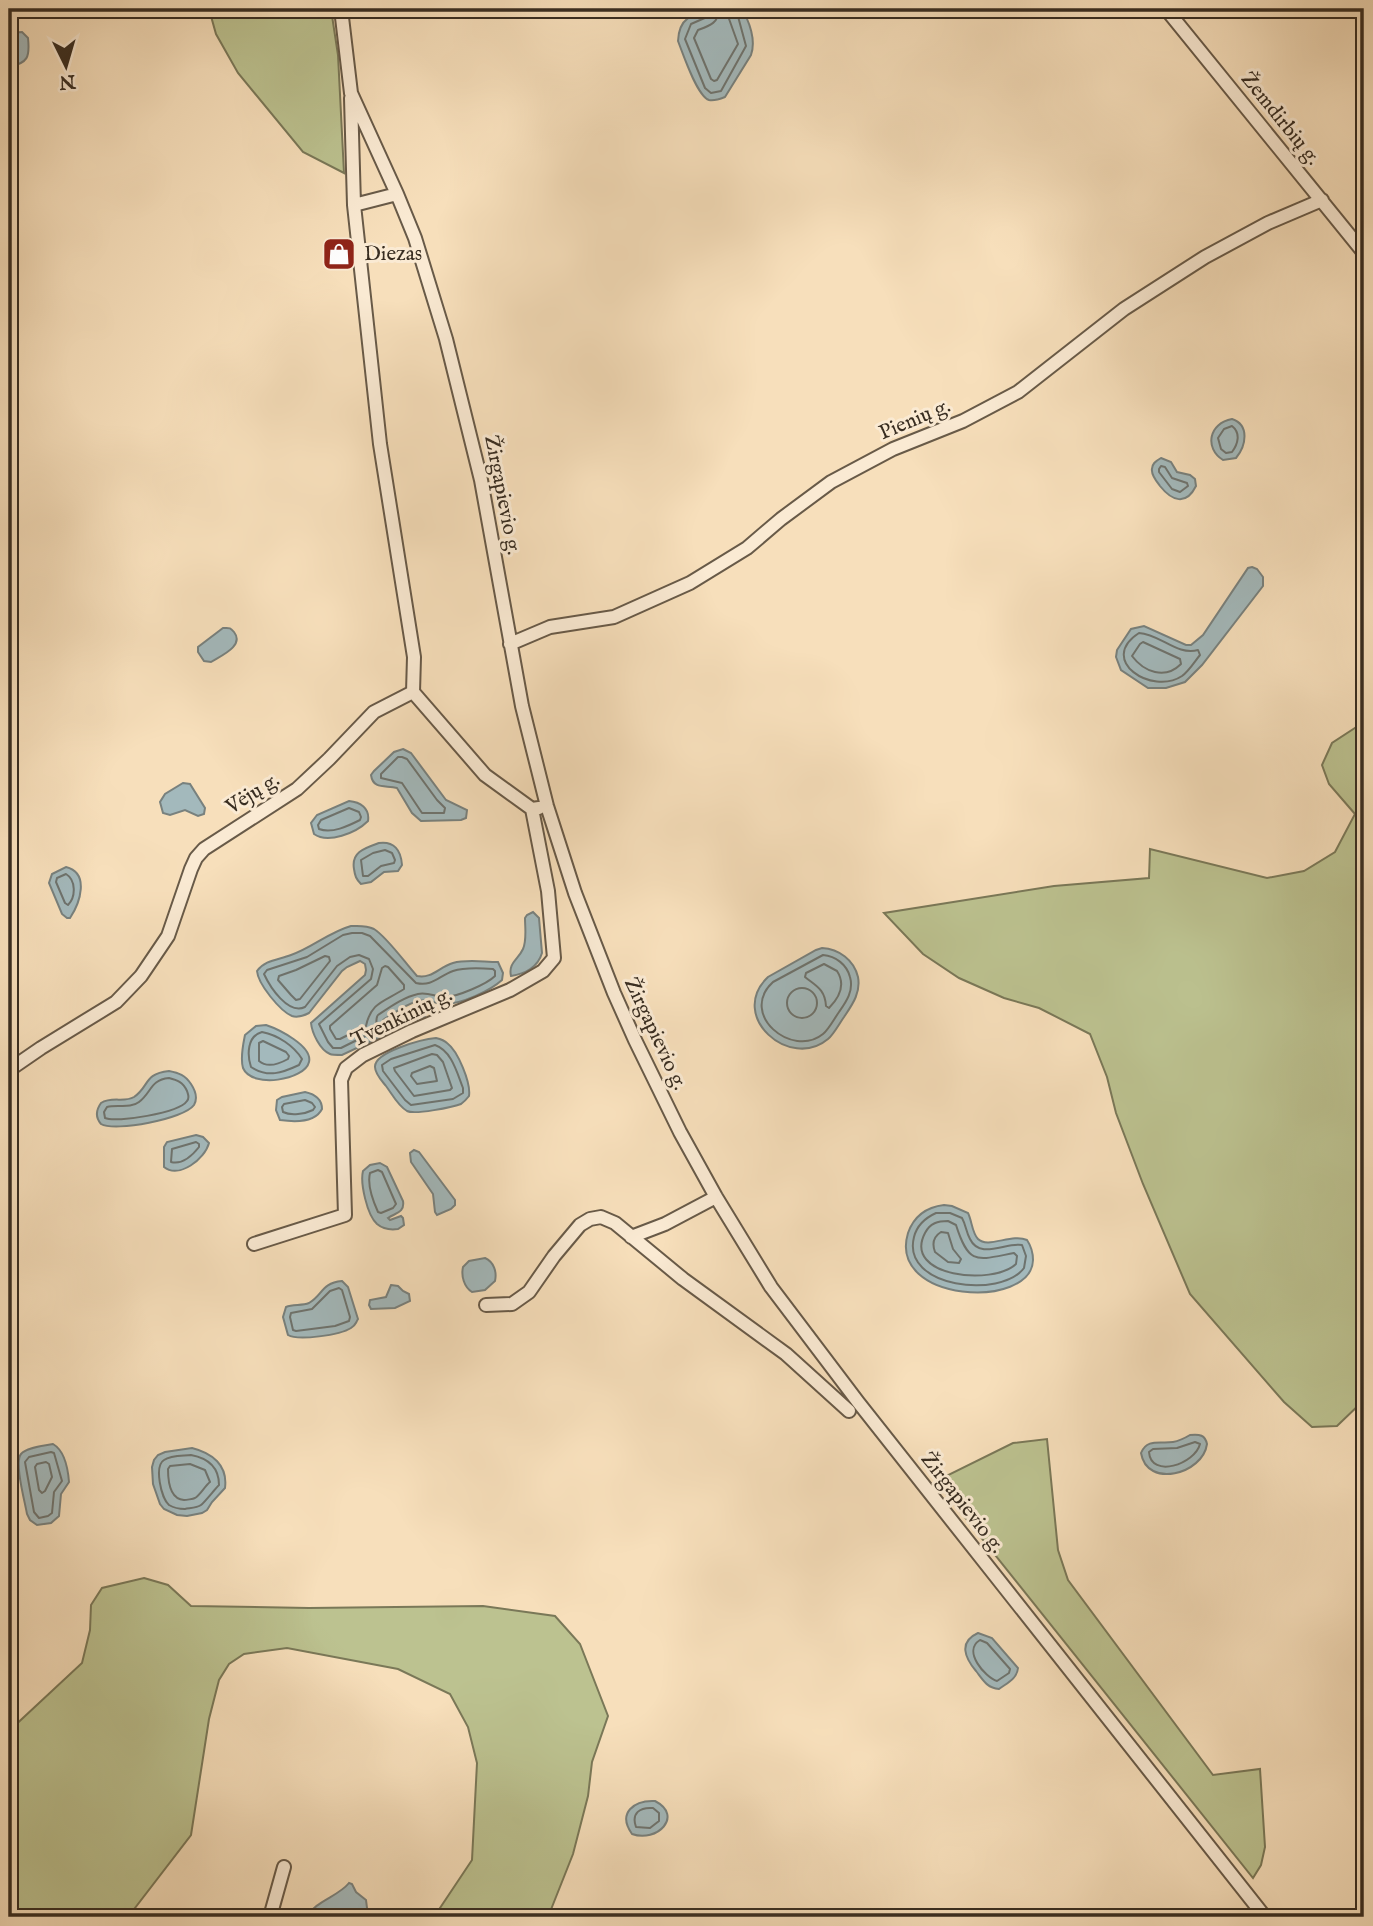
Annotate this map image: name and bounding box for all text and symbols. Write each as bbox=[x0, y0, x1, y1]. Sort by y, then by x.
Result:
north arrow bbox=[32, 32, 102, 102]
street label: Žemdirbių g. bbox=[1234, 67, 1326, 171]
text: N bbox=[58, 68, 78, 94]
shop icon: Diezas bbox=[320, 235, 358, 273]
place label: Diezas bbox=[364, 241, 422, 268]
street label: Pienių g. bbox=[875, 393, 955, 447]
street label: Žirgapievio g. bbox=[477, 433, 527, 557]
street label: Vėjų g. bbox=[220, 767, 285, 822]
street label: Žirgapievio g. bbox=[617, 973, 693, 1095]
street label: Tvenkinių g. bbox=[347, 982, 457, 1054]
street label: Žirgapievio g. bbox=[914, 1447, 1010, 1559]

